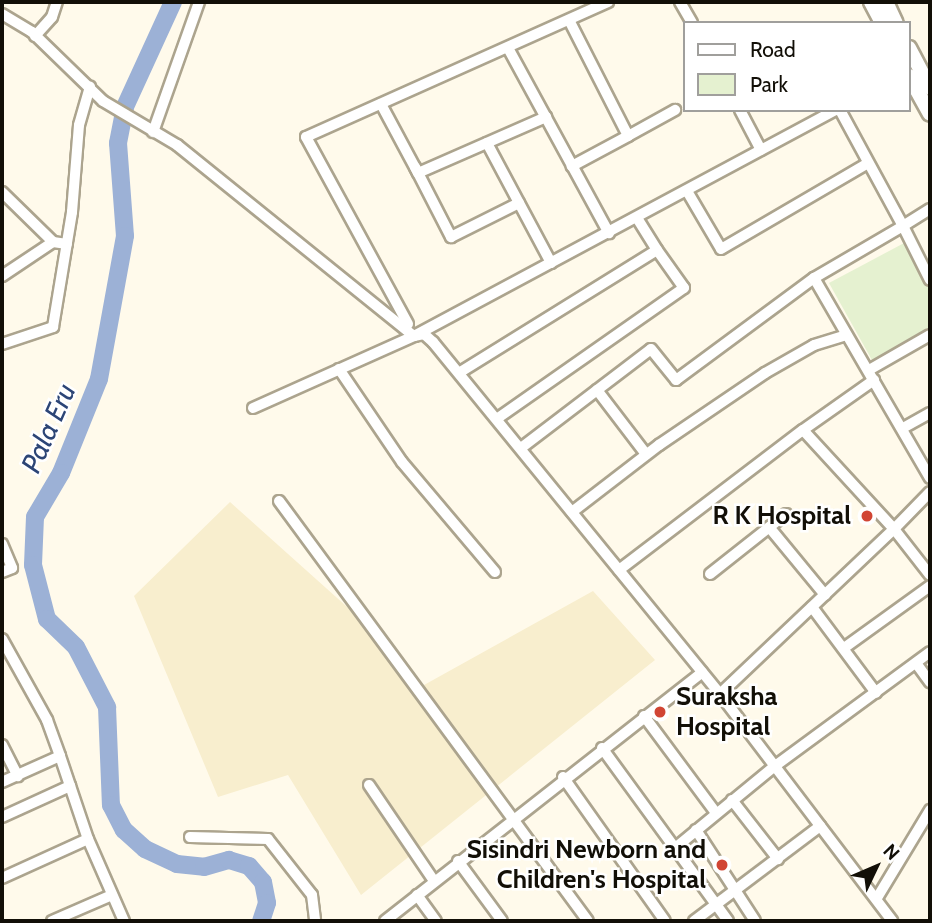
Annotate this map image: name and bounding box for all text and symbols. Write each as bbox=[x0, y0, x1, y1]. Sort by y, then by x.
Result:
legend bbox=[684, 21, 911, 112]
text: Road bbox=[750, 37, 796, 62]
text: Park bbox=[750, 72, 788, 97]
water label: Pala Eru bbox=[14, 378, 82, 478]
place label: R K Hospital bbox=[712, 500, 851, 532]
marker: R K Hospital bbox=[857, 506, 877, 526]
place label: Suraksha Hospital bbox=[676, 681, 778, 742]
marker: Suraksha Hospital bbox=[650, 702, 670, 722]
north arrow bbox=[841, 832, 911, 902]
place label: Sisindri Newborn and Children's Hospital bbox=[467, 834, 706, 896]
text: N bbox=[879, 839, 904, 865]
marker: Sisindri Newborn and Children's Hospital bbox=[712, 855, 732, 875]

